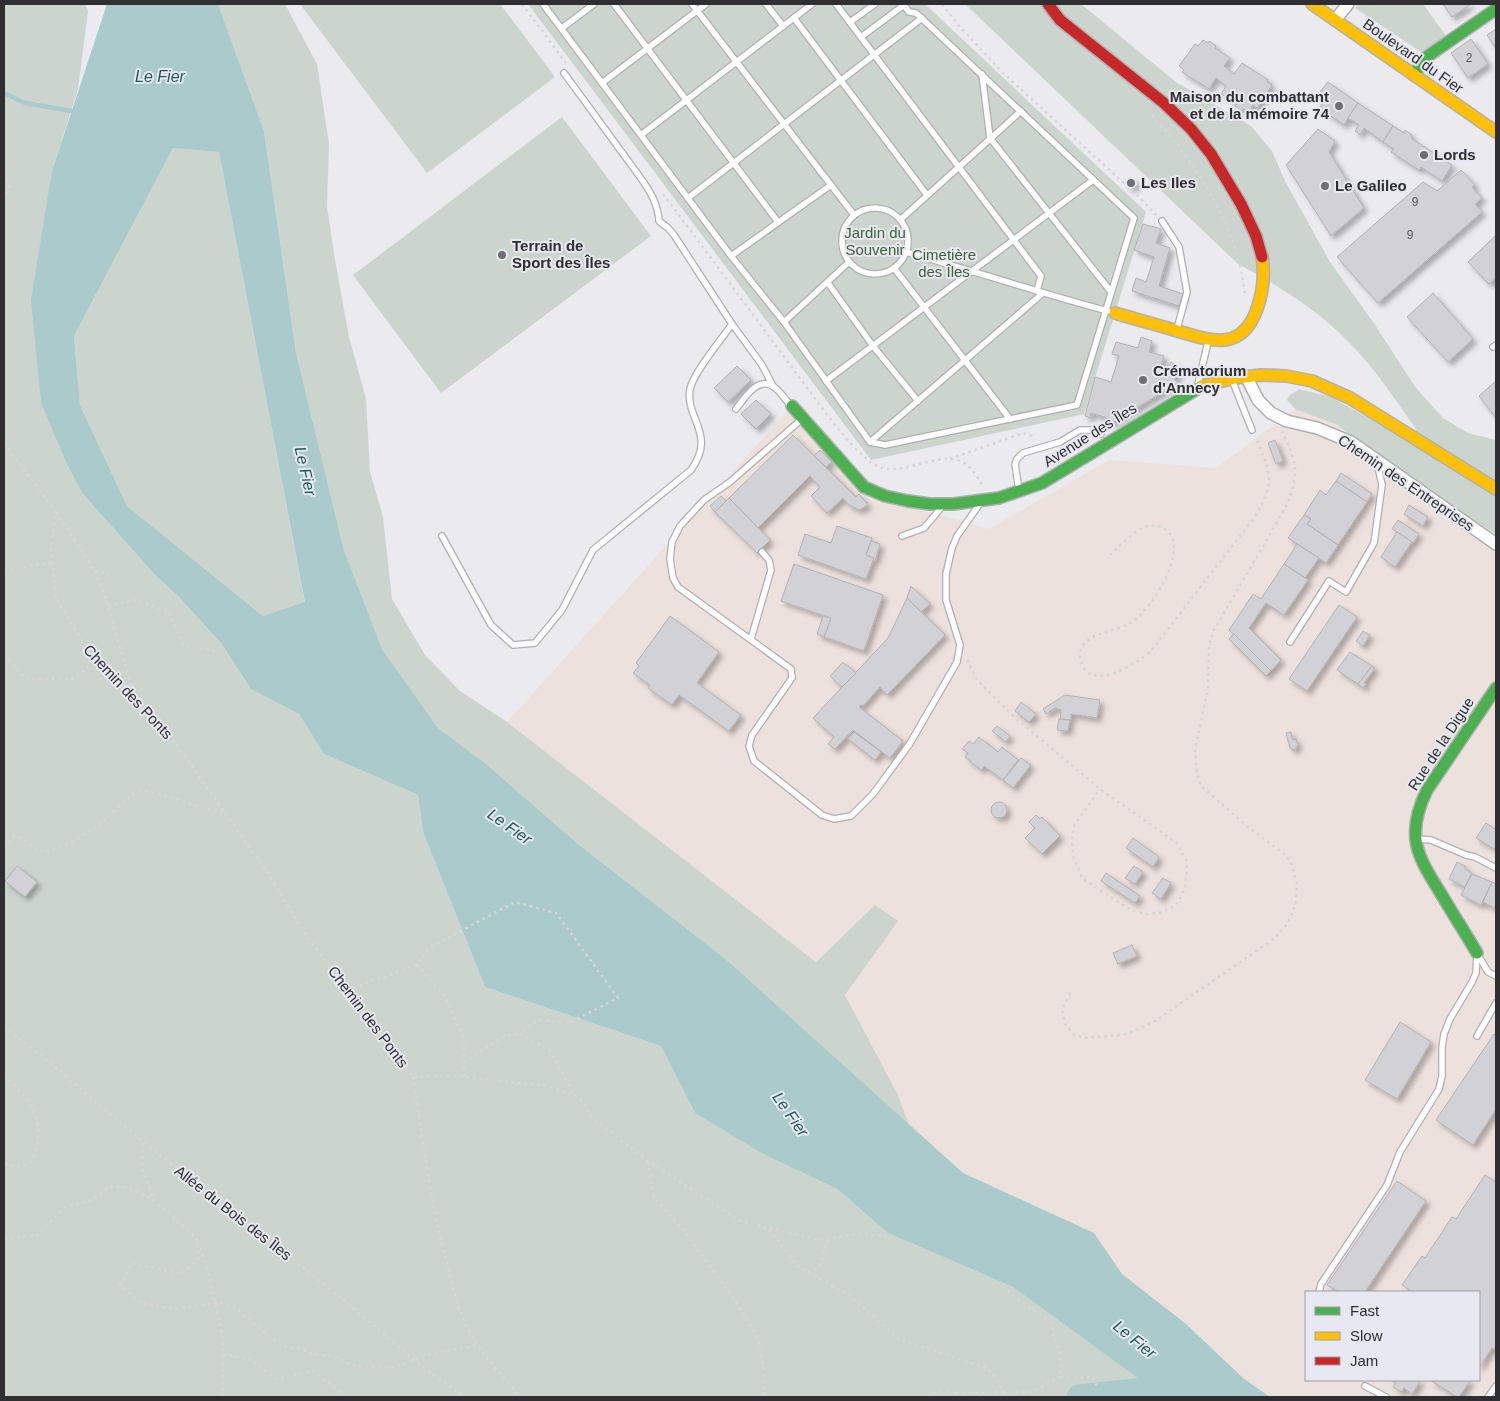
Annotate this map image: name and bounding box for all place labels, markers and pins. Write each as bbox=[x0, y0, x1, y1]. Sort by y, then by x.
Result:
place label: Maison du combattant et de la mémoire 74 bbox=[1170, 88, 1330, 122]
marker: Maison du combattant et de la mémoire 74 bbox=[1333, 100, 1345, 112]
place label: Lords bbox=[1434, 146, 1476, 163]
marker: Lords bbox=[1418, 149, 1430, 161]
place label: Les Iles bbox=[1141, 174, 1196, 191]
marker: Les Iles bbox=[1125, 177, 1137, 189]
place label: Le Galileo bbox=[1335, 177, 1407, 194]
marker: Le Galileo bbox=[1319, 180, 1331, 192]
place label: Terrain de Sport des Îles bbox=[512, 237, 610, 271]
marker: Terrain de Sport des Îles bbox=[496, 249, 508, 261]
place label: Crématorium d'Annecy bbox=[1153, 362, 1246, 396]
marker: Crématorium d'Annecy bbox=[1137, 374, 1149, 386]

